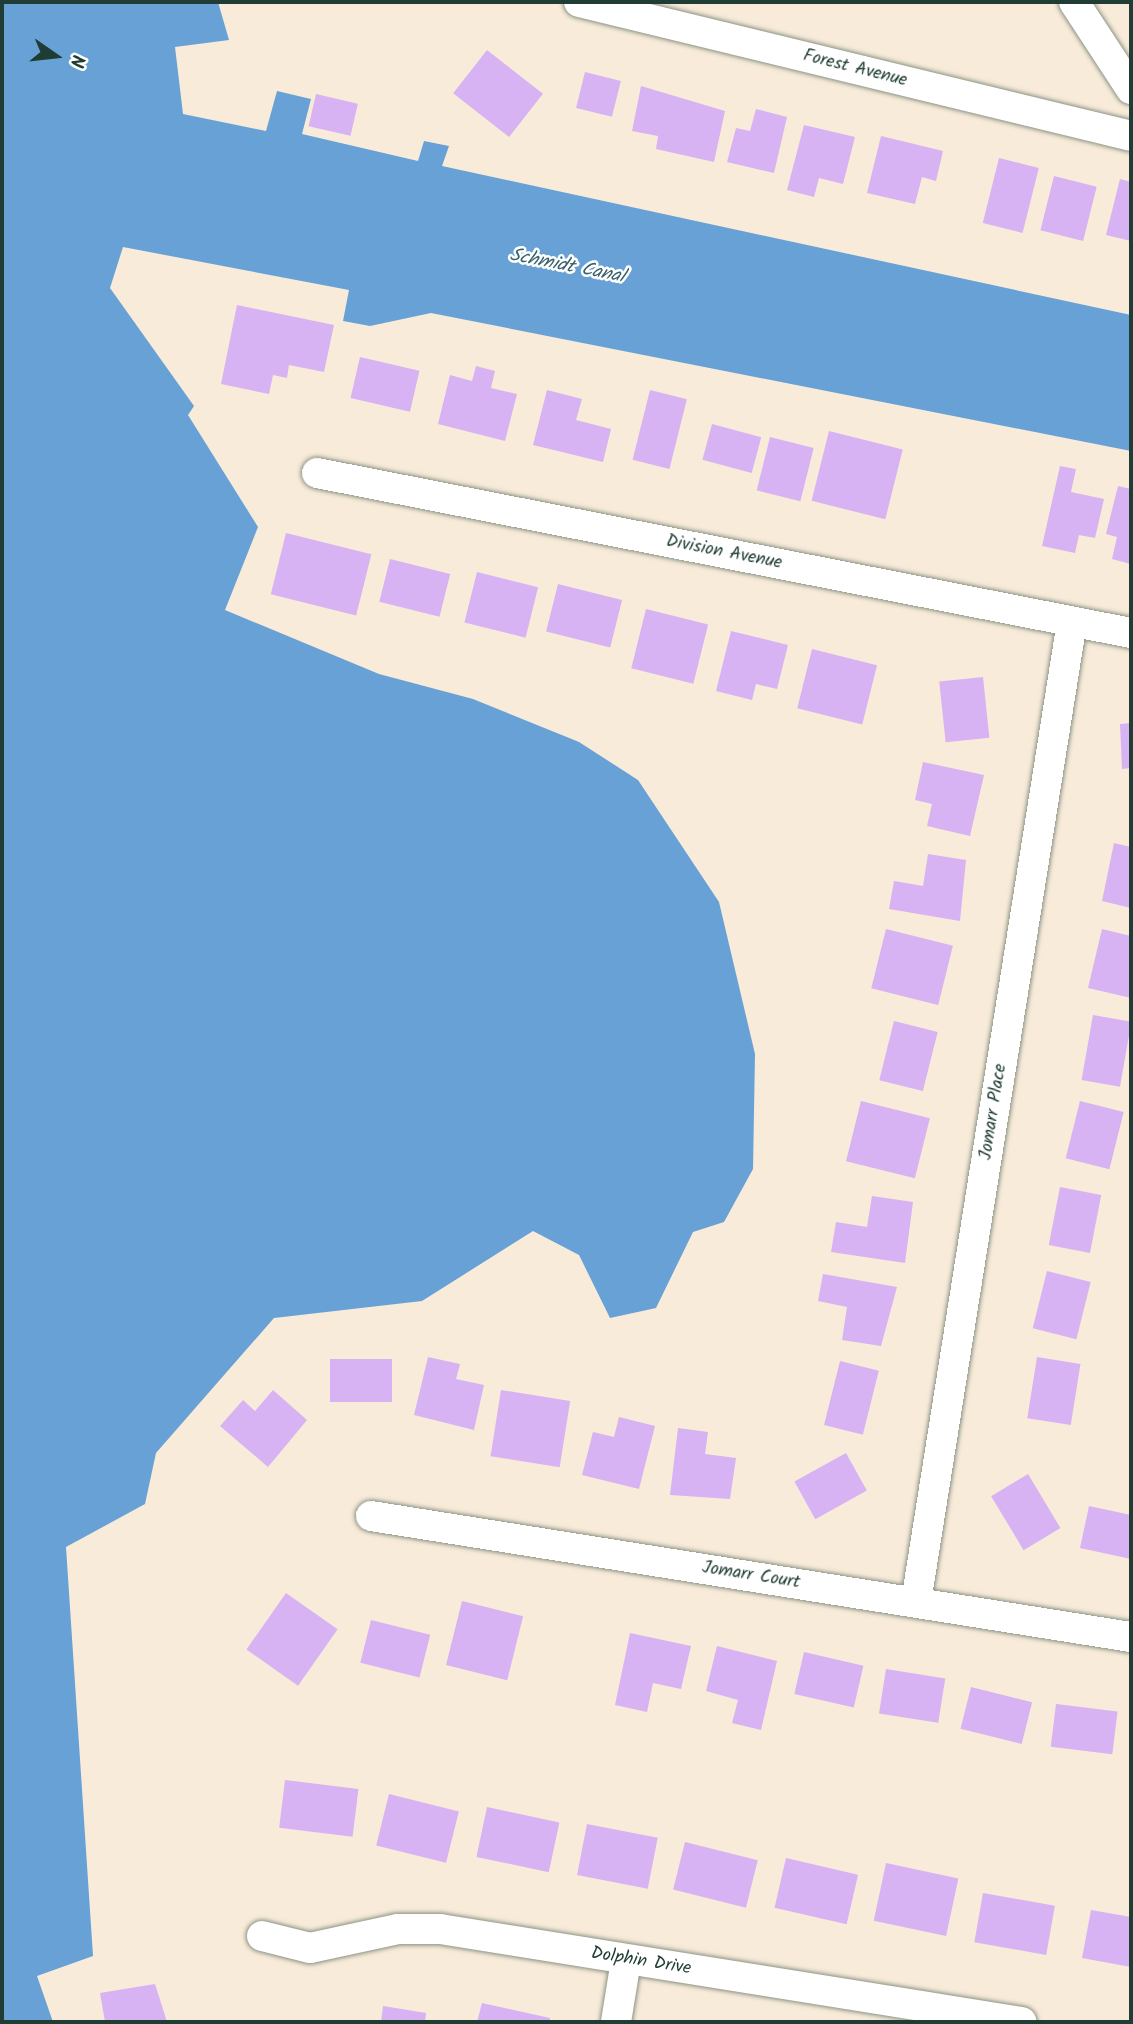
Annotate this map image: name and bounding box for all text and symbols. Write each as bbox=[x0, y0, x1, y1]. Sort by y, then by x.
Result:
north arrow bbox=[21, 21, 91, 91]
street label: Forest Avenue bbox=[801, 46, 909, 92]
text: N bbox=[60, 52, 92, 71]
water label: Schmidt Canal bbox=[507, 245, 627, 289]
street label: Division Avenue bbox=[664, 531, 784, 575]
street label: Jomarr Place bbox=[976, 1062, 1012, 1162]
street label: Jomarr Court bbox=[700, 1558, 802, 1594]
street label: Dolphin Drive bbox=[589, 1943, 693, 1981]

